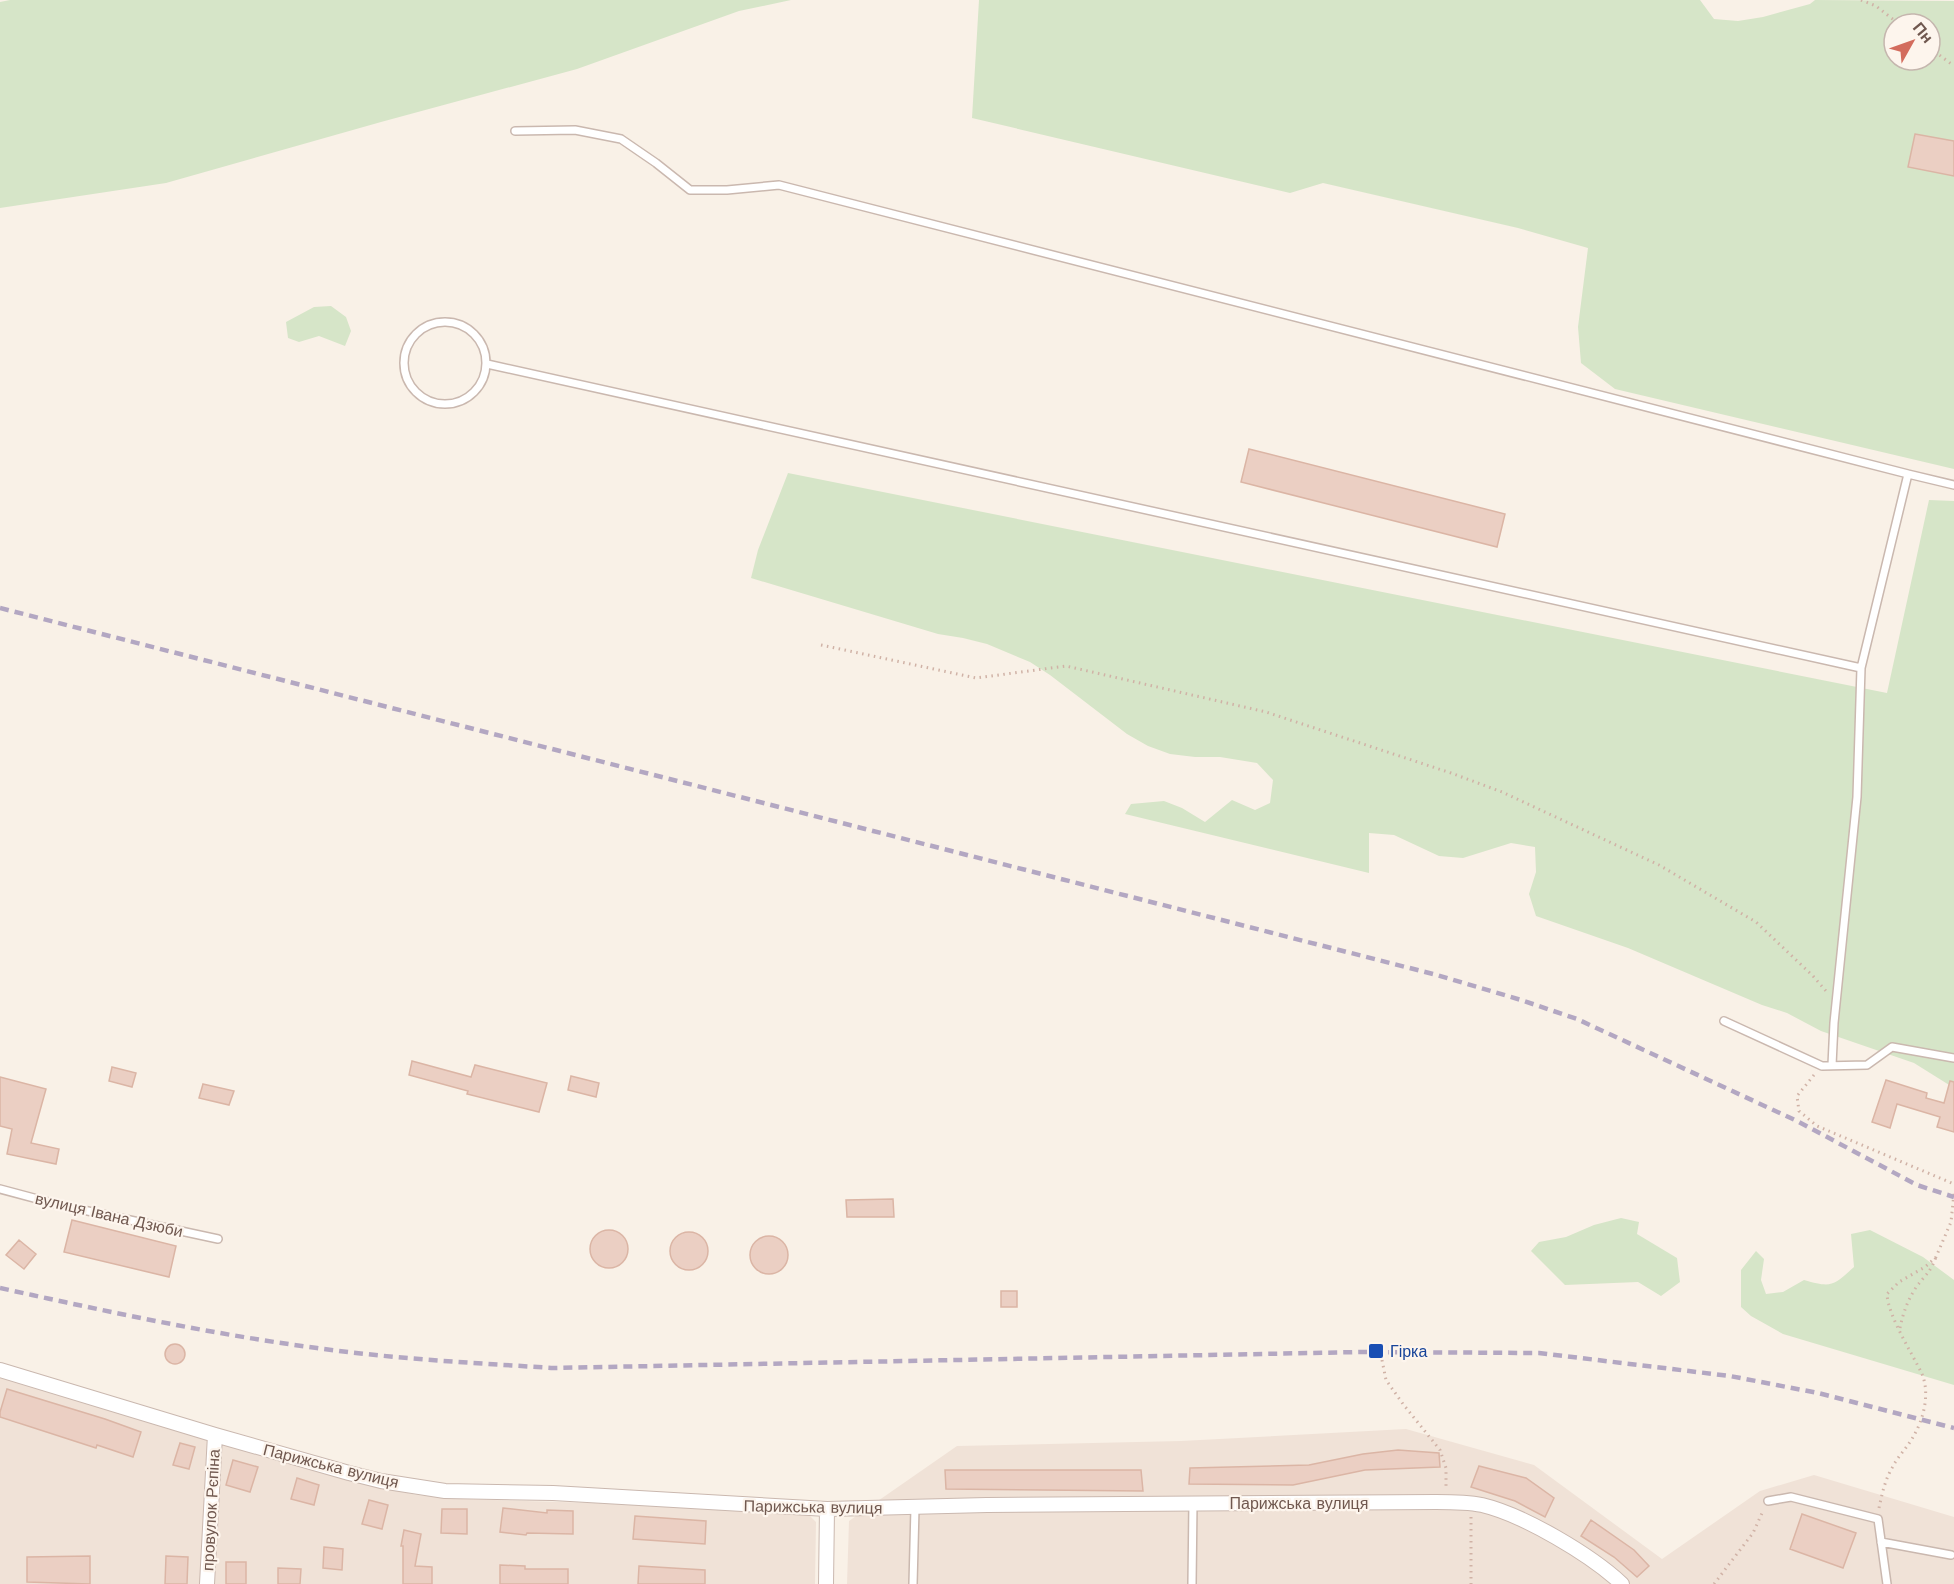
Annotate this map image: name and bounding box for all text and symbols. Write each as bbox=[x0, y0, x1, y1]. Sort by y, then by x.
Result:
north arrow bbox=[1882, 12, 1942, 72]
text: Пн bbox=[1909, 18, 1937, 47]
street label: вулиця Івана Дзюби bbox=[33, 1189, 185, 1241]
marker: Гірка bbox=[1367, 1342, 1385, 1360]
place label: Гірка bbox=[1390, 1342, 1427, 1361]
street label: Парижська вулиця bbox=[261, 1440, 401, 1492]
street label: провулок Рєпіна bbox=[198, 1449, 224, 1571]
street label: Парижська вулиця bbox=[1230, 1494, 1368, 1513]
street label: Парижська вулиця bbox=[743, 1496, 883, 1518]

